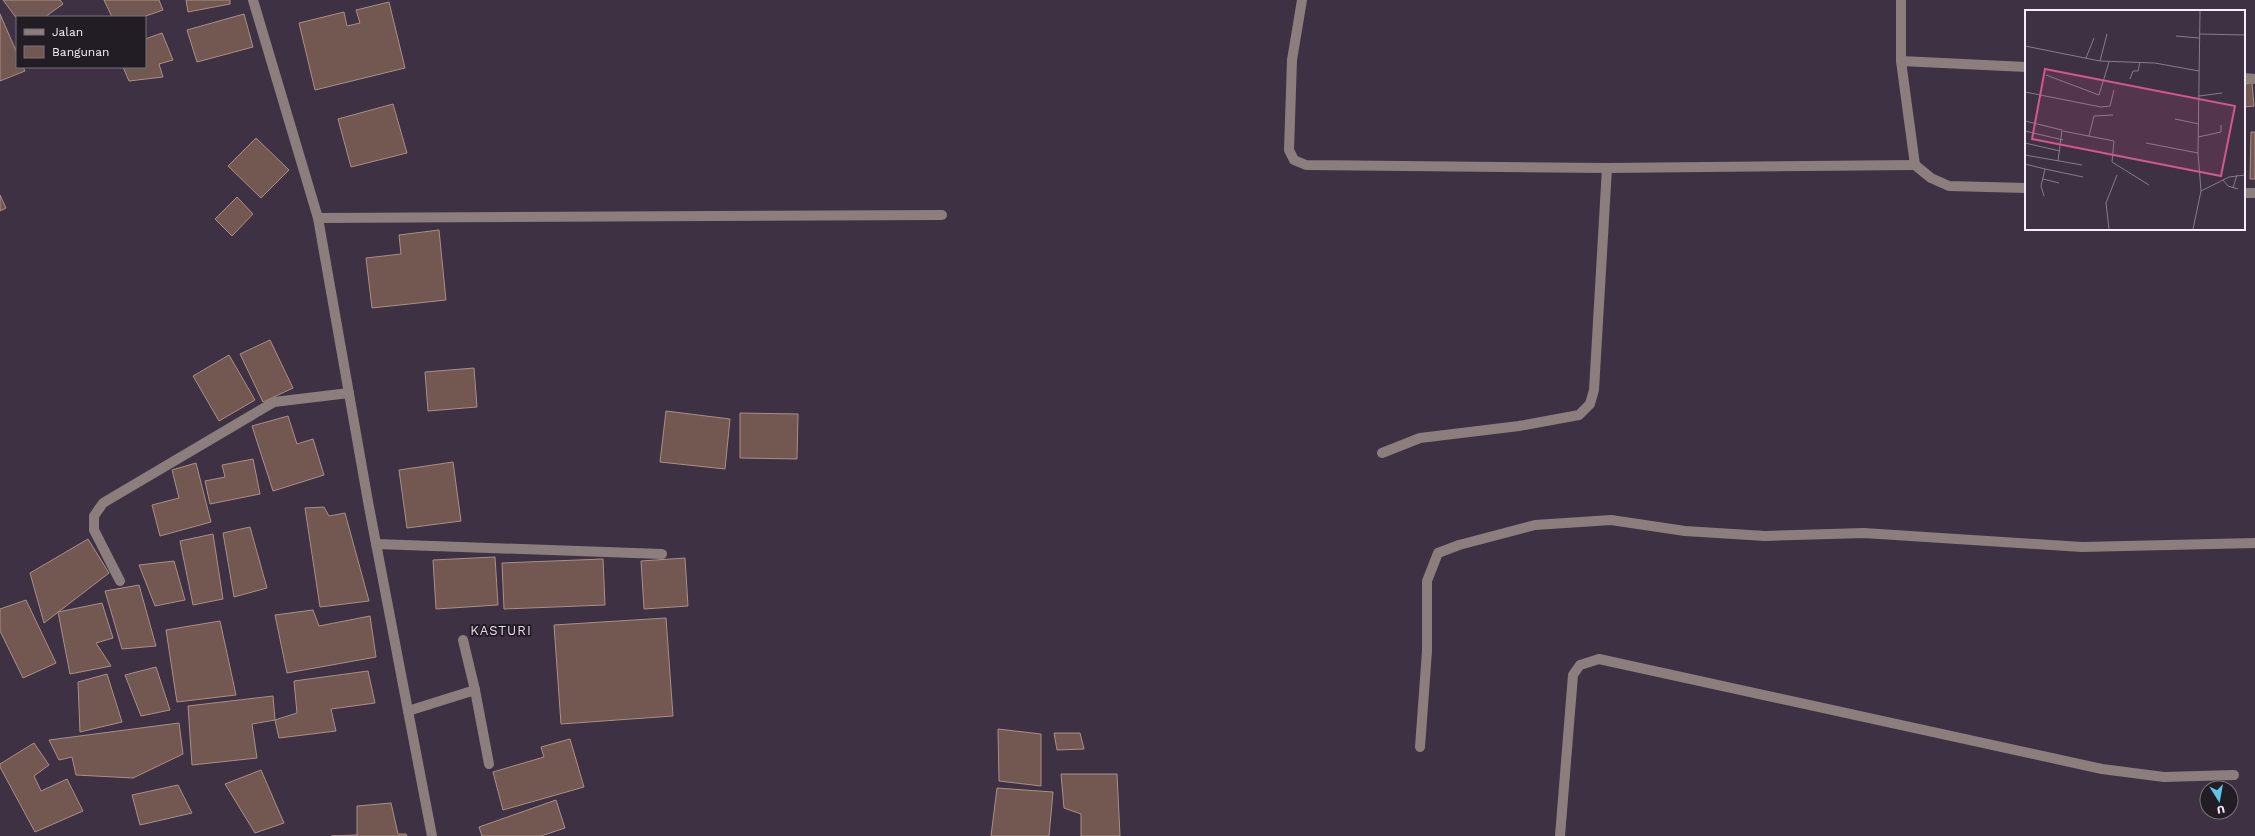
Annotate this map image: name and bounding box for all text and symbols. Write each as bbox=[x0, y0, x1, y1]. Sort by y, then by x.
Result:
inset map bbox=[2025, 10, 2245, 230]
legend bbox=[16, 16, 146, 68]
text: Jalan bbox=[52, 25, 83, 39]
text: Bangunan bbox=[52, 45, 110, 59]
district label: KASTURI bbox=[470, 623, 532, 638]
north arrow bbox=[2199, 780, 2239, 820]
text: U bbox=[2216, 802, 2226, 816]

